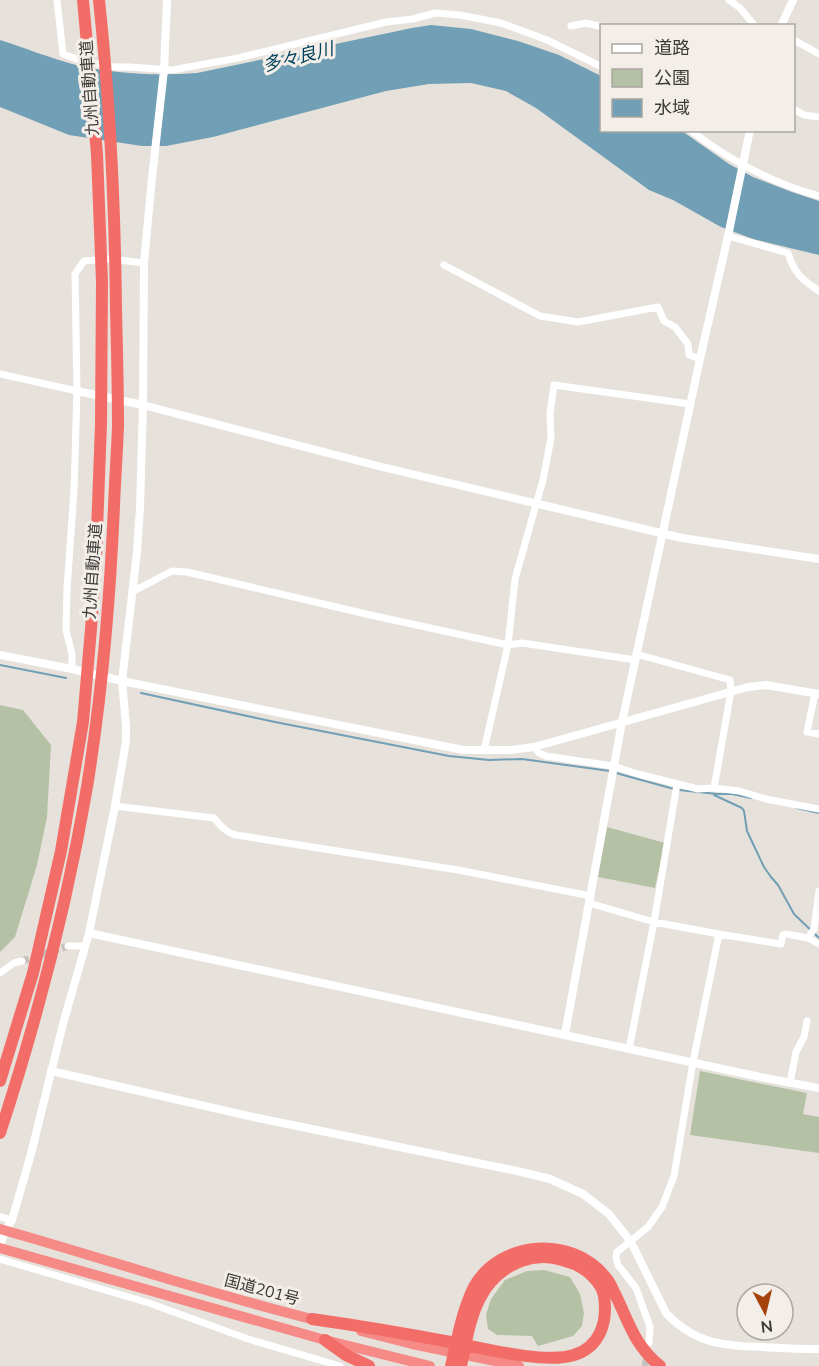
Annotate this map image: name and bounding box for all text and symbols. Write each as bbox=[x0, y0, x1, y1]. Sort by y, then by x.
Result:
legend bbox=[600, 24, 795, 132]
water label: 多々良川 bbox=[260, 36, 338, 77]
text: 道路 bbox=[654, 36, 690, 60]
street label: 九州自動車道 bbox=[76, 39, 104, 137]
text: 公園 bbox=[654, 66, 690, 90]
text: 水域 bbox=[654, 96, 690, 120]
street label: 九州自動車道 bbox=[79, 522, 107, 620]
street label: 国道201号 bbox=[222, 1269, 302, 1311]
north arrow bbox=[735, 1282, 795, 1342]
text: N bbox=[759, 1314, 774, 1338]

